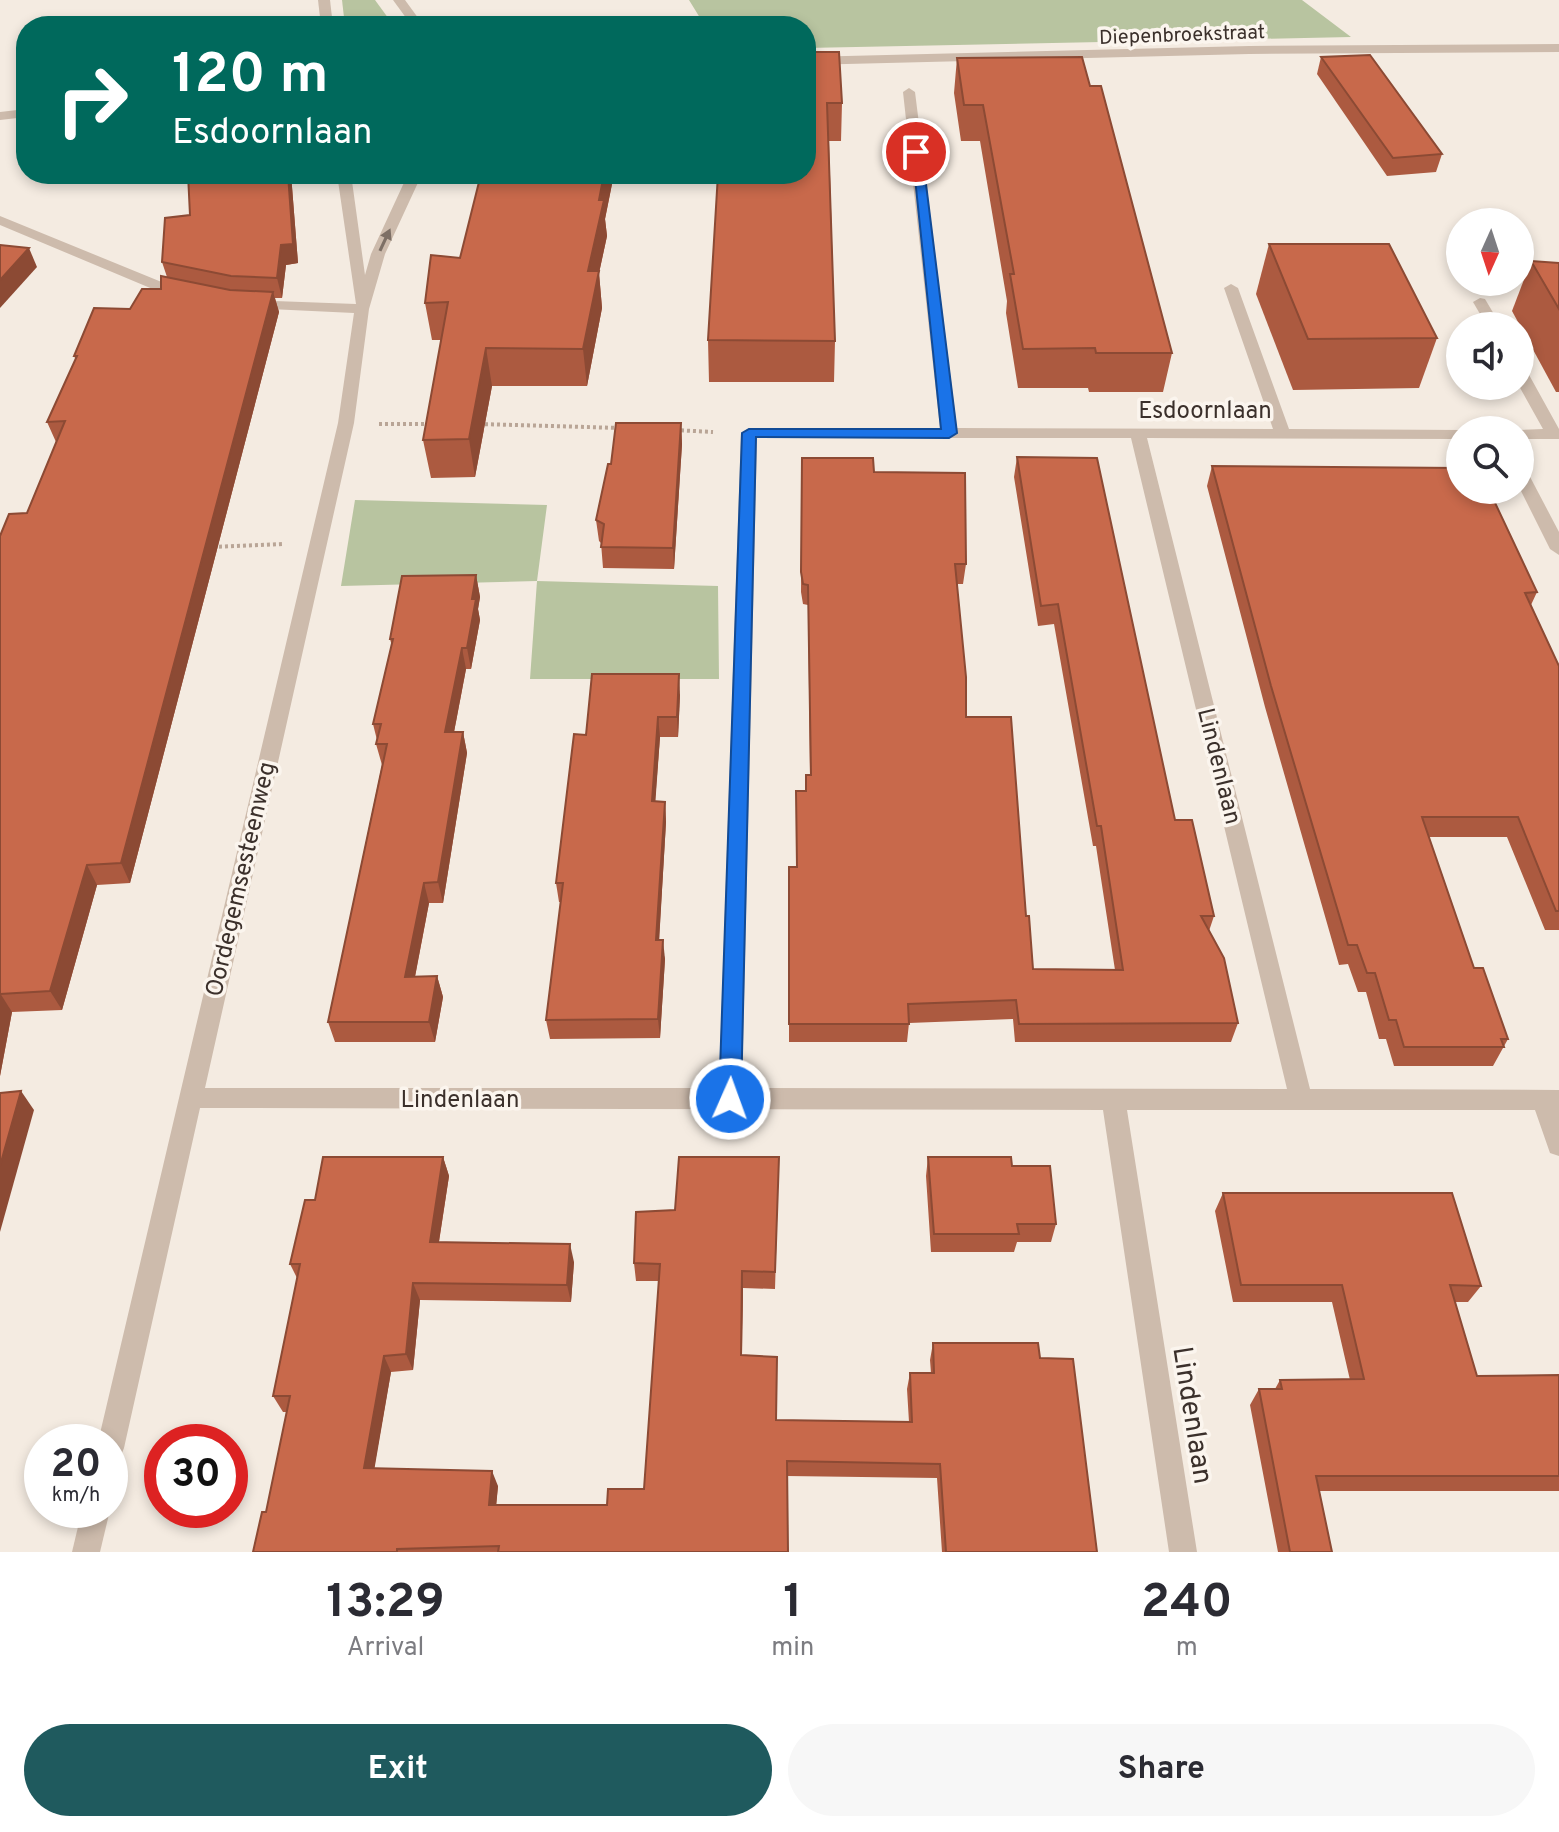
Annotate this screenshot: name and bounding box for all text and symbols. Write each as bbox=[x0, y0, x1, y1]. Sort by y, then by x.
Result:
street label: Diepenbroekstraat bbox=[1099, 20, 1266, 52]
text: 120 m bbox=[172, 42, 329, 112]
icon: right bbox=[40, 48, 144, 152]
text: Esdoornlaan bbox=[172, 111, 373, 157]
pin bbox=[882, 118, 950, 186]
icon: arrive bbox=[894, 130, 938, 174]
north arrow bbox=[1446, 208, 1534, 296]
map controls bbox=[1446, 208, 1534, 504]
one-way arrow bbox=[378, 228, 391, 252]
button: sound bbox=[1446, 312, 1534, 400]
street label: Esdoornlaan bbox=[1138, 397, 1272, 427]
button: search bbox=[1446, 416, 1534, 504]
street label: Lindenlaan bbox=[1189, 705, 1247, 828]
street label: Oordegemsesteenweg bbox=[200, 759, 284, 1000]
position arrow bbox=[688, 1057, 772, 1141]
street label: Lindenlaan bbox=[400, 1086, 520, 1116]
street label: Lindenlaan bbox=[1162, 1344, 1220, 1487]
speed limit sign: 30 bbox=[144, 1424, 248, 1528]
text: 20 bbox=[51, 1441, 101, 1491]
text: km/h bbox=[52, 1483, 100, 1509]
text: 13:29 bbox=[326, 1574, 445, 1634]
text: 1 bbox=[783, 1574, 802, 1634]
text: 240 bbox=[1141, 1574, 1233, 1634]
text: Arrival bbox=[347, 1632, 424, 1665]
text: min bbox=[771, 1632, 814, 1665]
text: m bbox=[1176, 1632, 1198, 1665]
button: Exit bbox=[24, 1724, 772, 1816]
button: Share bbox=[788, 1724, 1535, 1816]

